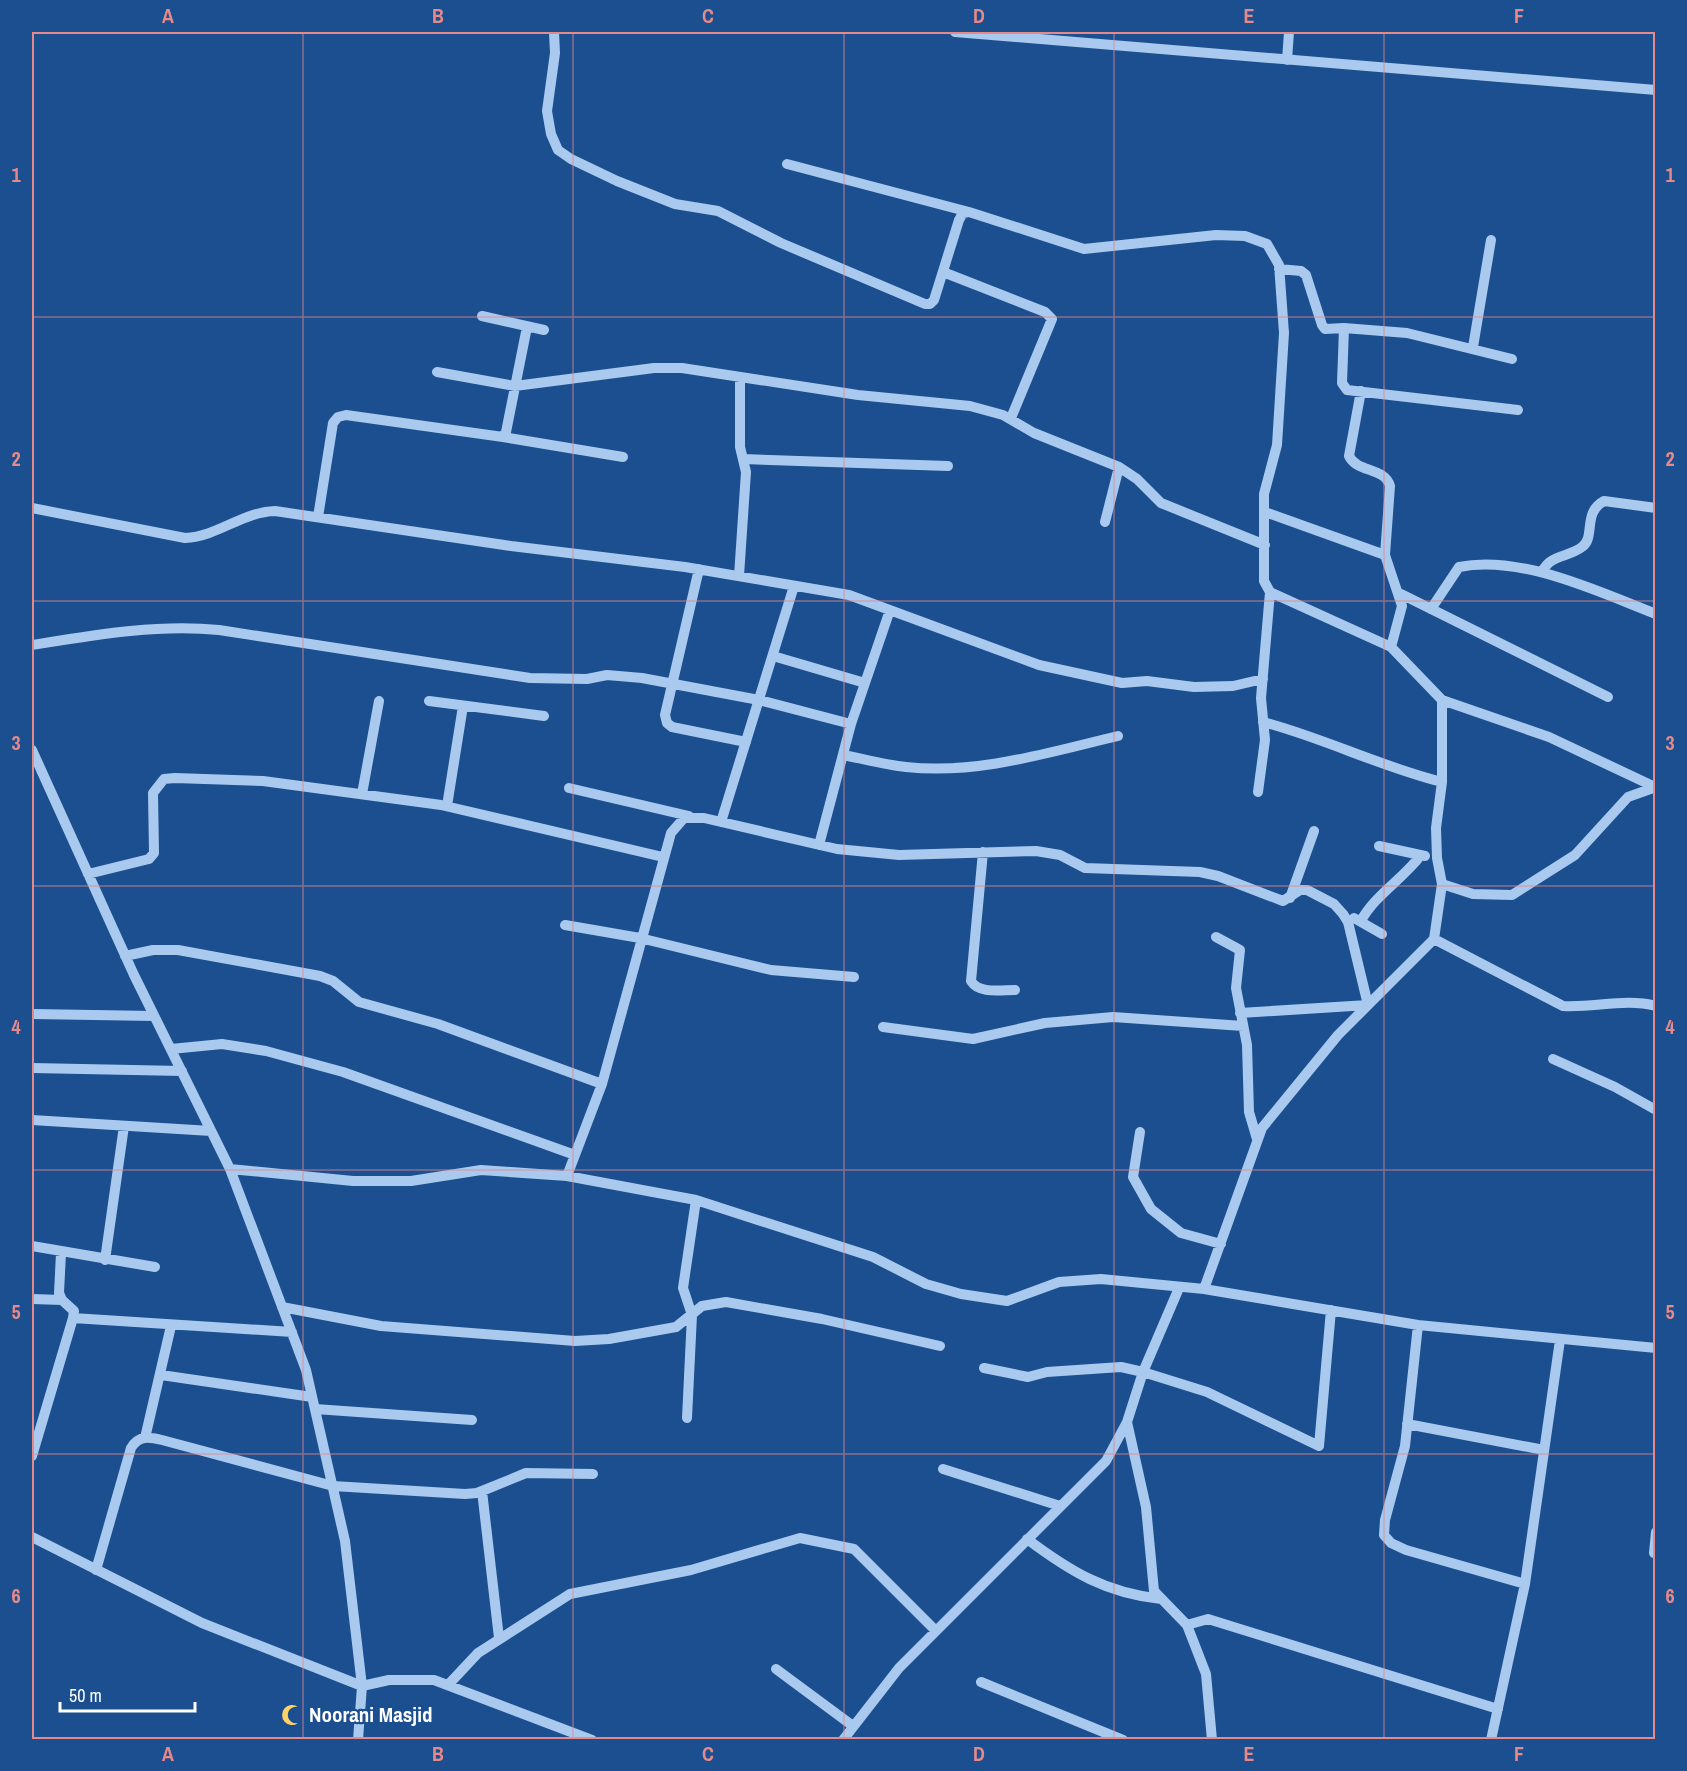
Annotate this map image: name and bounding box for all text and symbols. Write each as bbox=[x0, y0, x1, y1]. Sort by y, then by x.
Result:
text: A bbox=[162, 2, 174, 29]
text: B bbox=[432, 2, 444, 29]
text: C bbox=[702, 2, 714, 29]
text: D bbox=[973, 2, 985, 29]
text: E bbox=[1244, 2, 1255, 29]
text: F bbox=[1514, 2, 1524, 29]
text: 1 bbox=[11, 161, 21, 188]
text: 1 bbox=[1665, 161, 1675, 188]
text: 2 bbox=[11, 445, 21, 472]
text: 2 bbox=[1665, 445, 1675, 472]
text: 3 bbox=[11, 729, 21, 756]
text: 3 bbox=[1665, 729, 1675, 756]
text: 4 bbox=[11, 1013, 21, 1040]
text: 4 bbox=[1665, 1013, 1675, 1040]
text: 5 bbox=[11, 1298, 21, 1325]
text: 5 bbox=[1665, 1298, 1675, 1325]
text: 6 bbox=[11, 1582, 21, 1609]
text: 6 bbox=[1665, 1582, 1675, 1609]
scale bar bbox=[60, 1675, 195, 1713]
text: 50 m bbox=[69, 1683, 102, 1708]
place label: Noorani Masjid bbox=[309, 1700, 432, 1729]
mosque icon: Noorani Masjid bbox=[280, 1703, 304, 1727]
text: A bbox=[162, 1740, 174, 1767]
text: B bbox=[432, 1740, 444, 1767]
text: C bbox=[702, 1740, 714, 1767]
text: D bbox=[973, 1740, 985, 1767]
text: E bbox=[1244, 1740, 1255, 1767]
text: F bbox=[1514, 1740, 1524, 1767]

